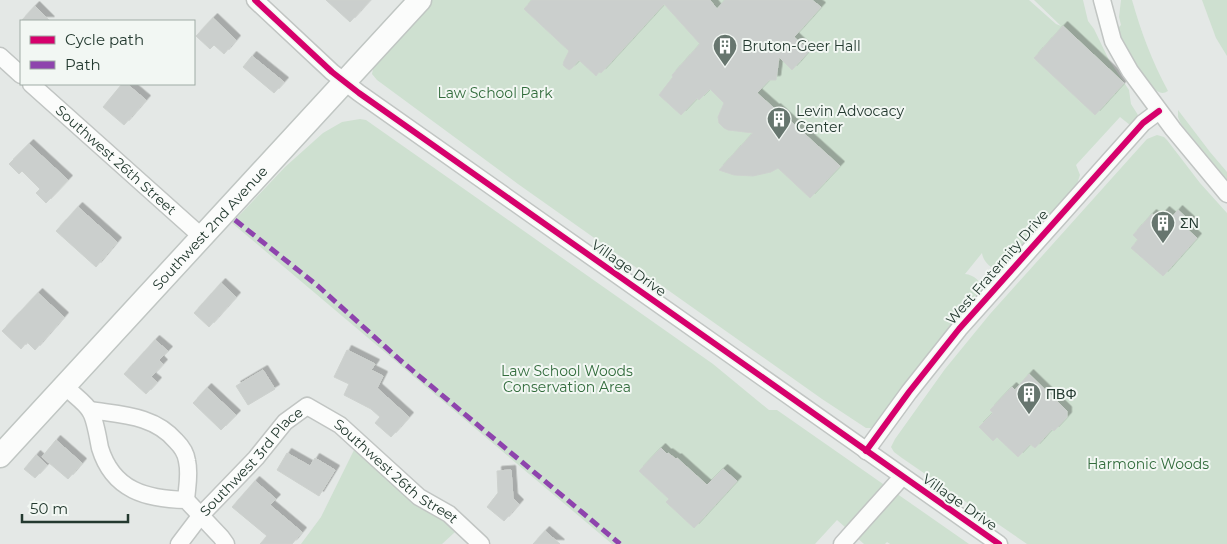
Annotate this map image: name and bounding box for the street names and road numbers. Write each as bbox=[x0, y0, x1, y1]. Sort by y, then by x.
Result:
street label: Southwest 26th Street bbox=[52, 101, 180, 219]
street label: Southwest 2nd Avenue bbox=[148, 162, 272, 294]
street label: West Fraternity Drive bbox=[942, 206, 1052, 328]
street label: Village Drive bbox=[588, 236, 670, 300]
street label: Southwest 3rd Place bbox=[196, 403, 306, 520]
street label: Southwest 26th Street bbox=[331, 415, 462, 527]
street label: Village Drive bbox=[919, 470, 1001, 534]

